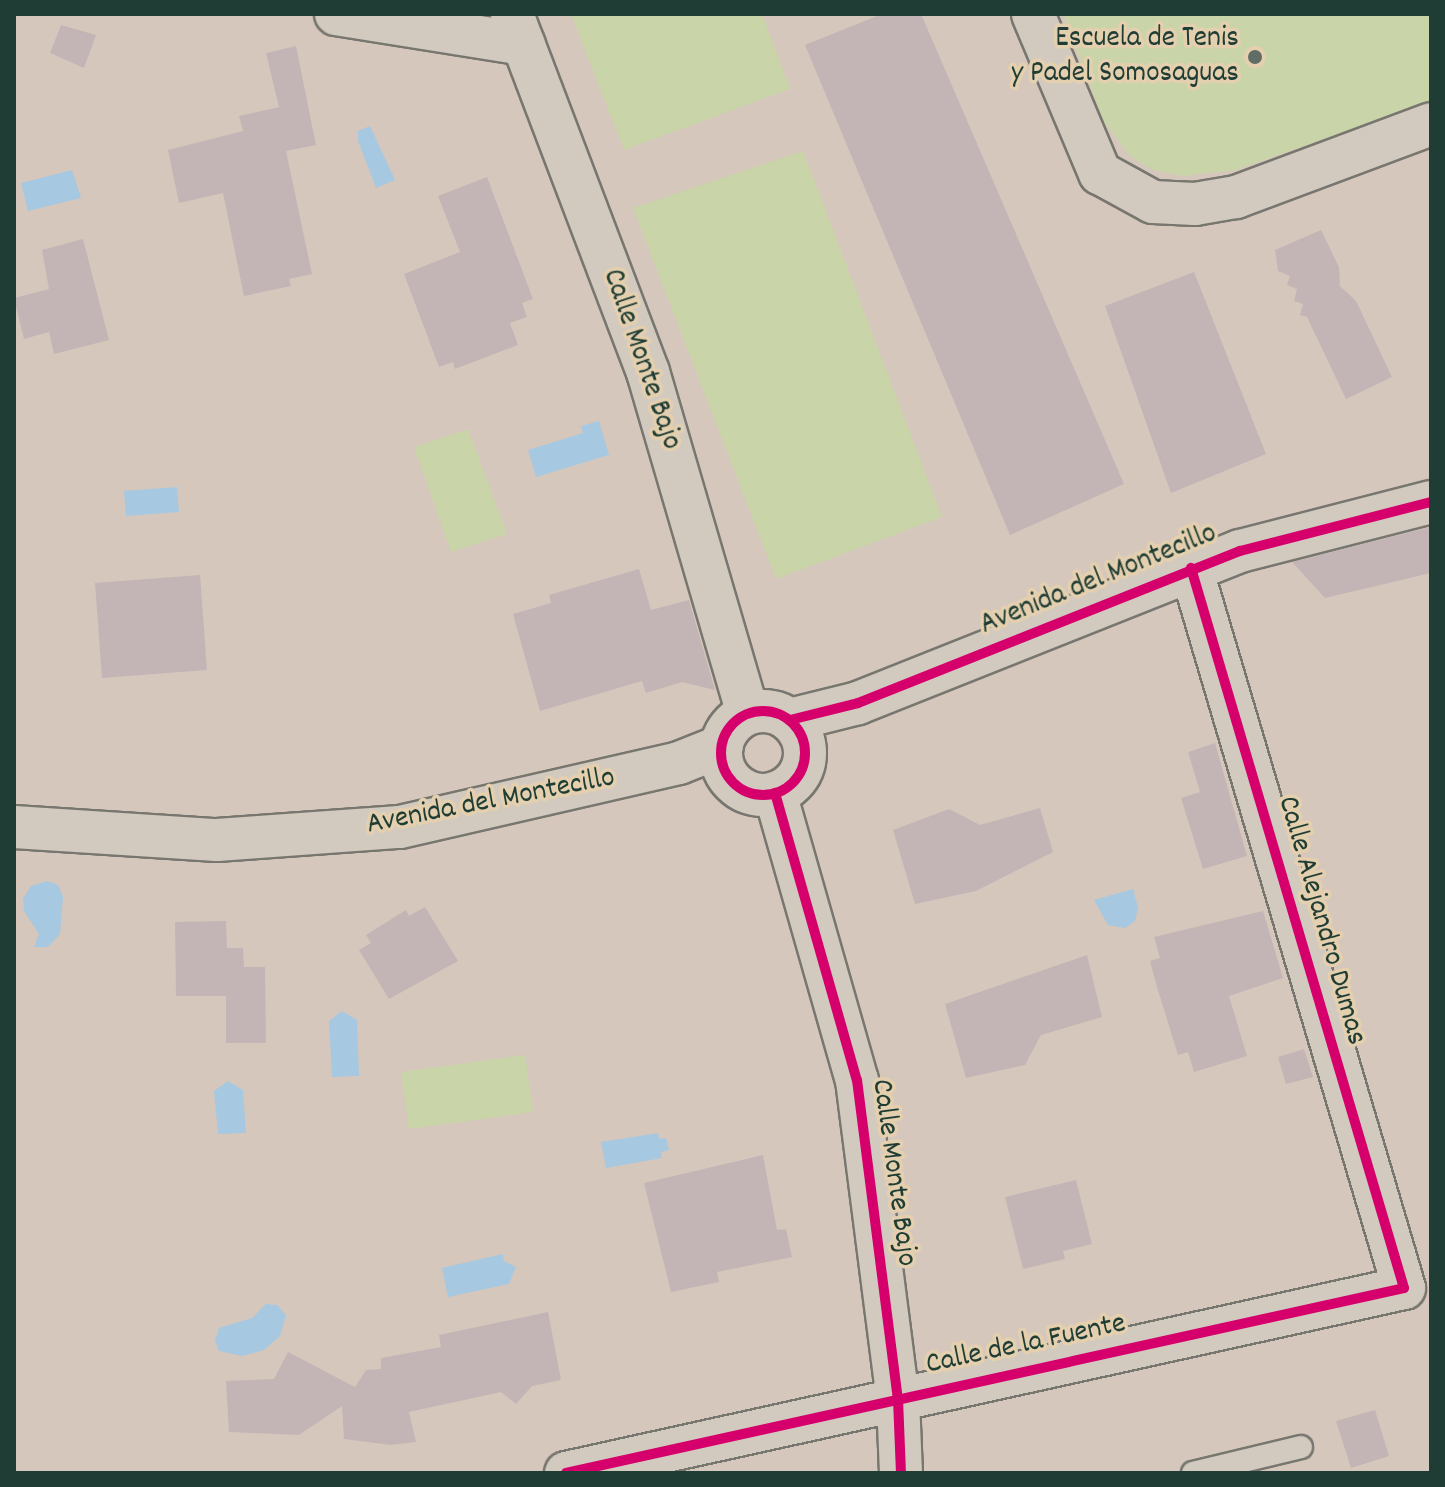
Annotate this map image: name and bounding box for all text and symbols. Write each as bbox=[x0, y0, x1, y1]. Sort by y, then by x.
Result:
place label: Escuela de Tenis y Padel Somosaguas bbox=[1011, 22, 1239, 92]
marker: Escuela de Tenis y Padel Somosaguas bbox=[1246, 48, 1264, 66]
street label: Calle Monte Bajo bbox=[592, 265, 688, 455]
street label: Avenida del Montecillo bbox=[975, 517, 1223, 645]
street label: Avenida del Montecillo bbox=[364, 761, 618, 845]
street label: Calle Alejandro Dumas bbox=[1267, 793, 1373, 1049]
street label: Calle Monte Bajo bbox=[861, 1077, 923, 1269]
street label: Calle de la Fuente bbox=[923, 1307, 1129, 1385]

